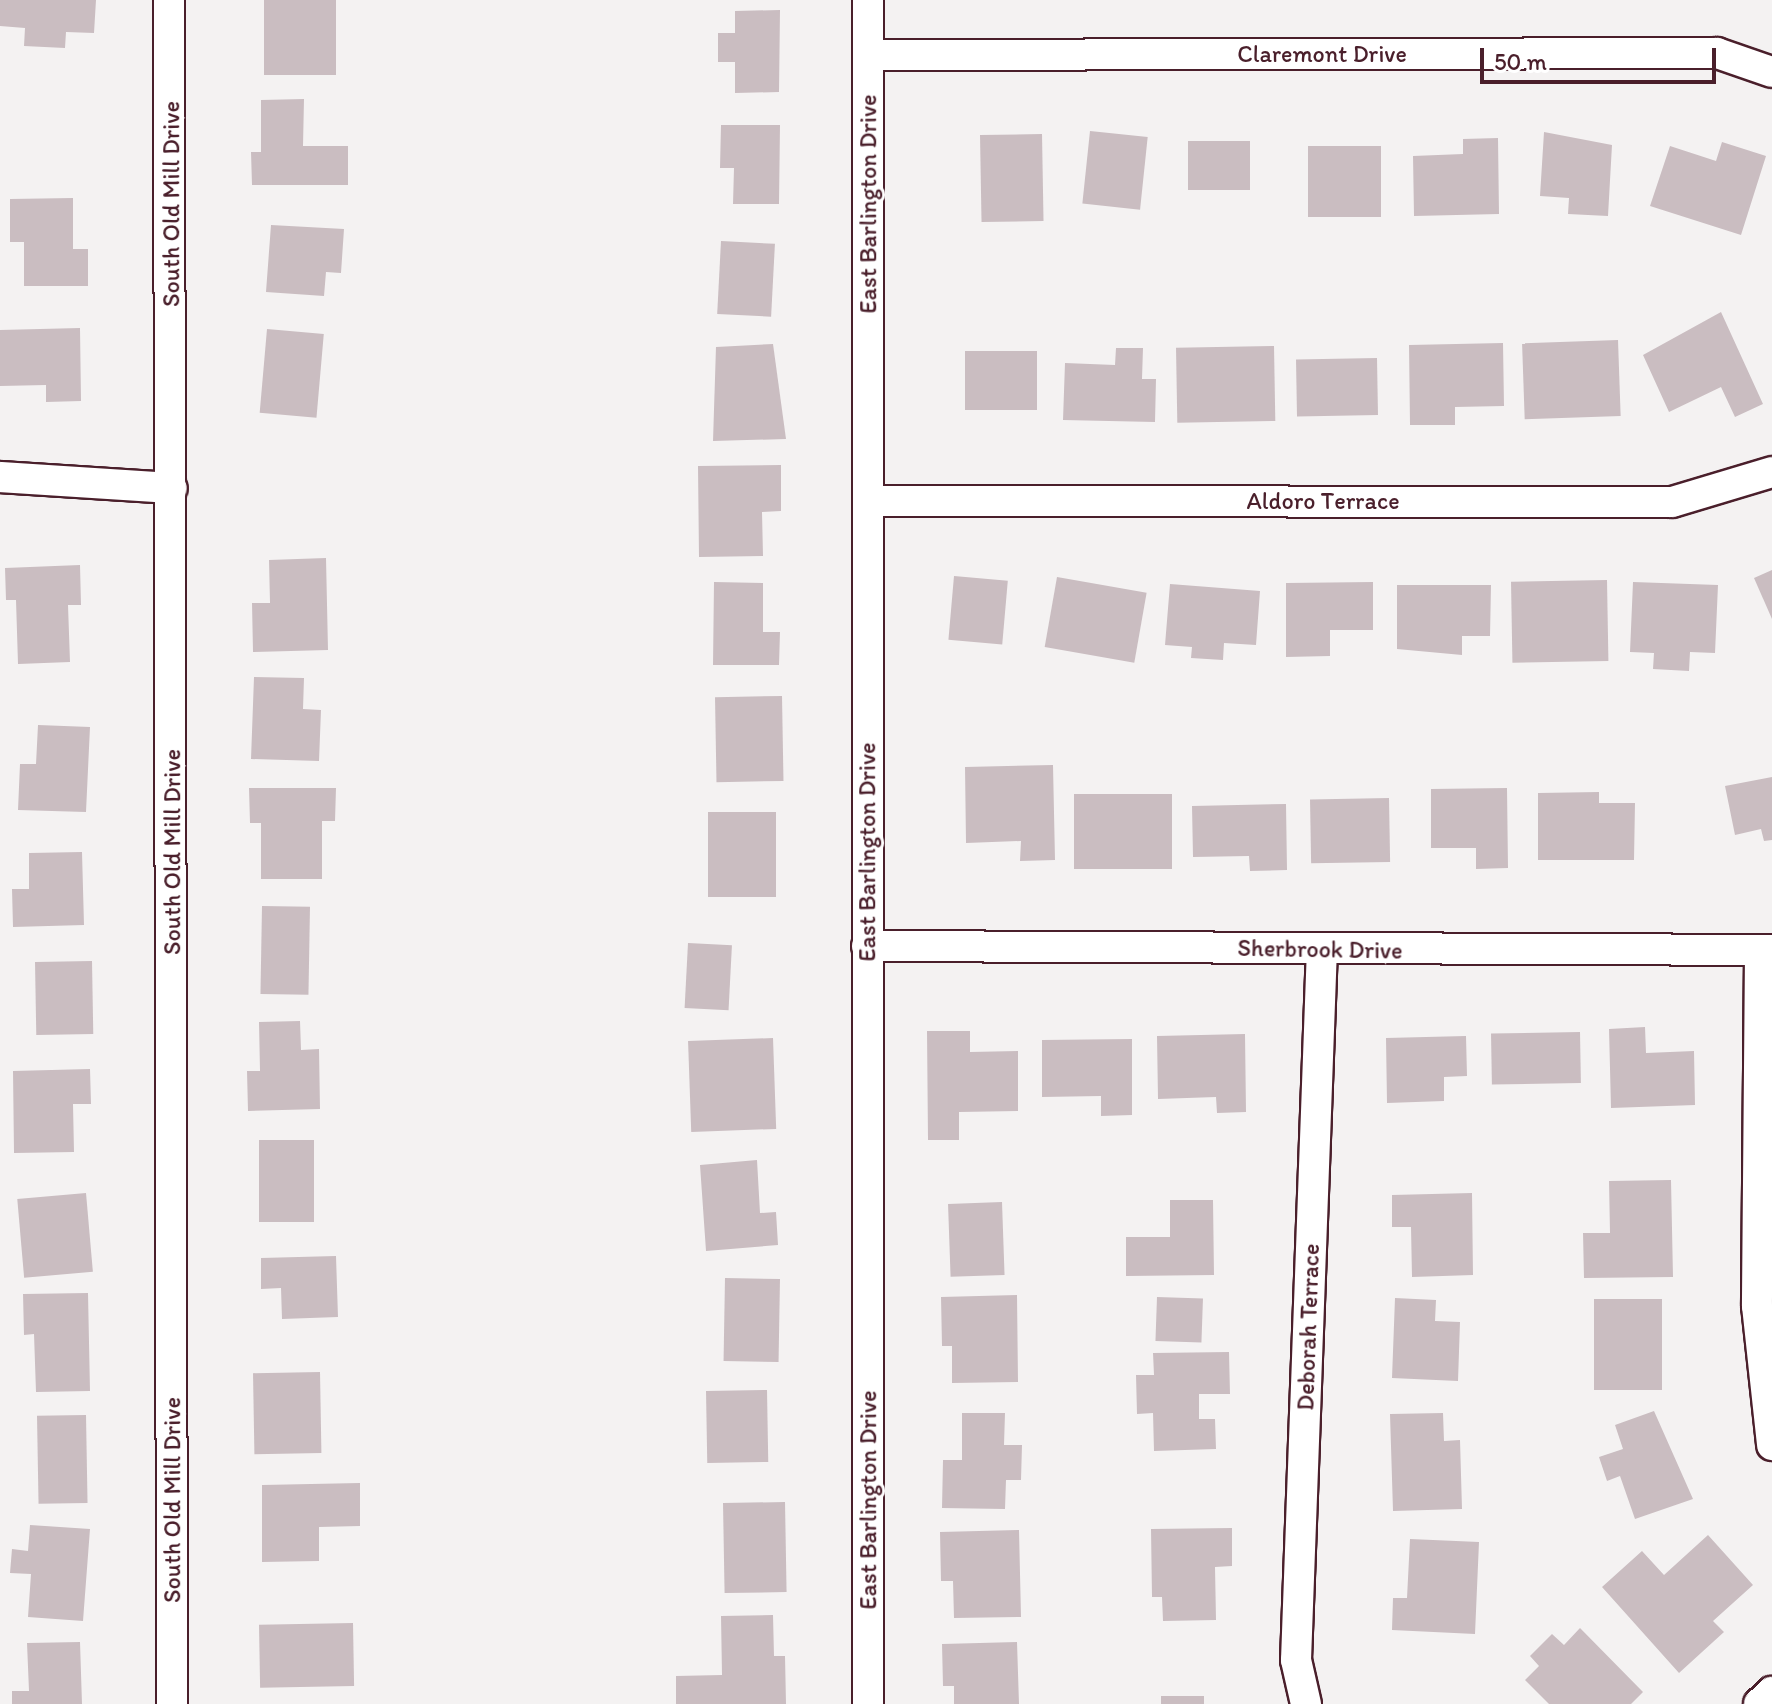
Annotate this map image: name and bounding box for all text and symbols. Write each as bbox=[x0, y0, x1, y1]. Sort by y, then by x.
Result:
scale bar bbox=[1484, 32, 1720, 82]
street label: Claremont Drive bbox=[1237, 40, 1407, 68]
text: 50 m bbox=[1494, 47, 1547, 76]
street label: East Barlington Drive bbox=[854, 93, 882, 315]
street label: South Old Mill Drive bbox=[157, 101, 185, 307]
street label: Aldoro Terrace bbox=[1248, 487, 1398, 515]
street label: East Barlington Drive bbox=[853, 741, 881, 963]
street label: South Old Mill Drive bbox=[158, 749, 186, 955]
street label: Sherbrook Drive bbox=[1237, 933, 1403, 965]
street label: Deborah Terrace bbox=[1291, 1243, 1325, 1411]
street label: East Barlington Drive bbox=[854, 1389, 882, 1611]
street label: South Old Mill Drive bbox=[158, 1397, 186, 1603]

